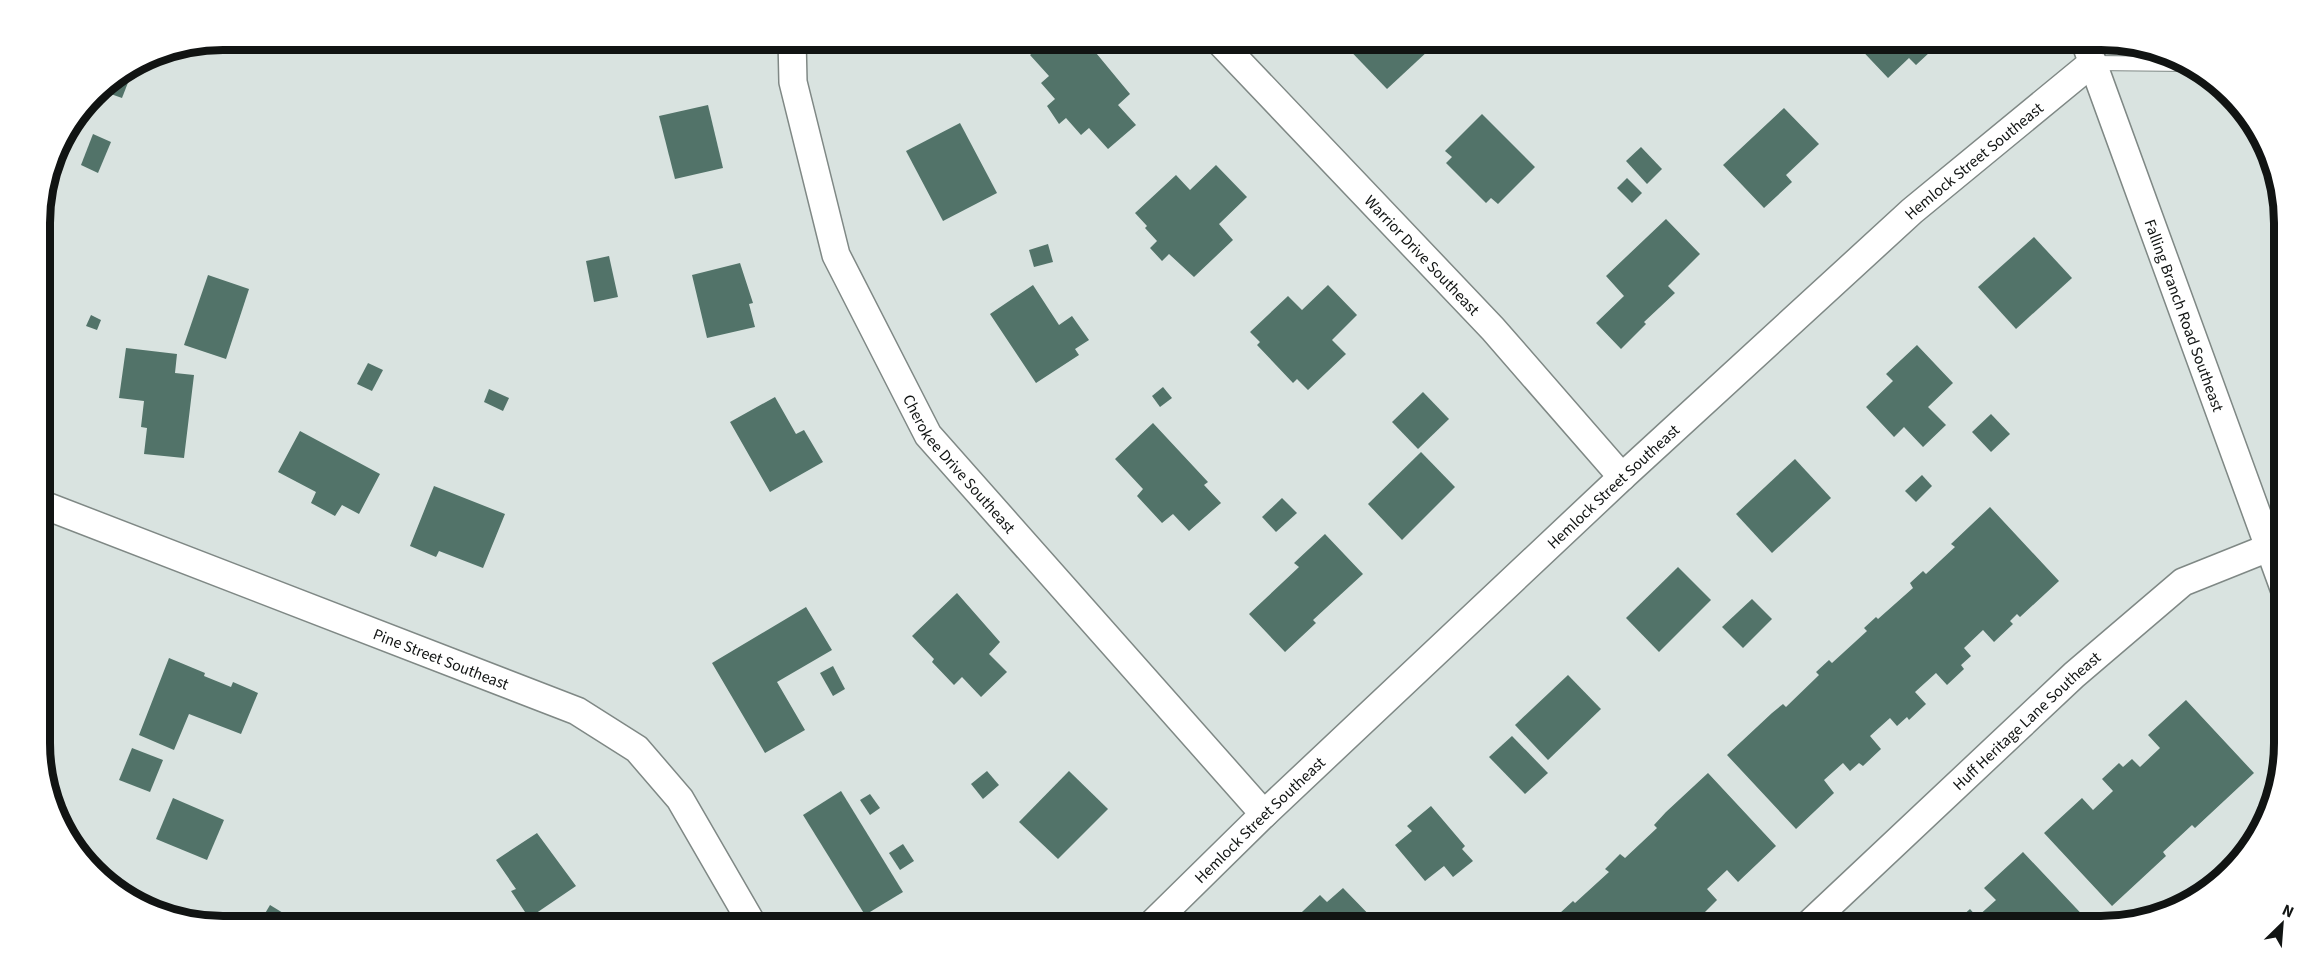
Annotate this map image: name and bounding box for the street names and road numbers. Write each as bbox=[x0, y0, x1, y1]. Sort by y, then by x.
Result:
street label: Hemlock Street Southeast bbox=[1900, 97, 2049, 225]
street label: Warrior Drive Southeast bbox=[1359, 191, 1485, 321]
street label: Falling Branch Road Southeast bbox=[2138, 216, 2229, 416]
street label: Cherokee Drive Southeast bbox=[897, 391, 1021, 539]
street label: Hemlock Street Southeast bbox=[1542, 419, 1685, 554]
street label: Pine Street Southeast bbox=[370, 623, 512, 696]
street label: Huff Heritage Lane Southeast bbox=[1948, 646, 2106, 796]
street label: Hemlock Street Southeast bbox=[1190, 752, 1331, 889]

